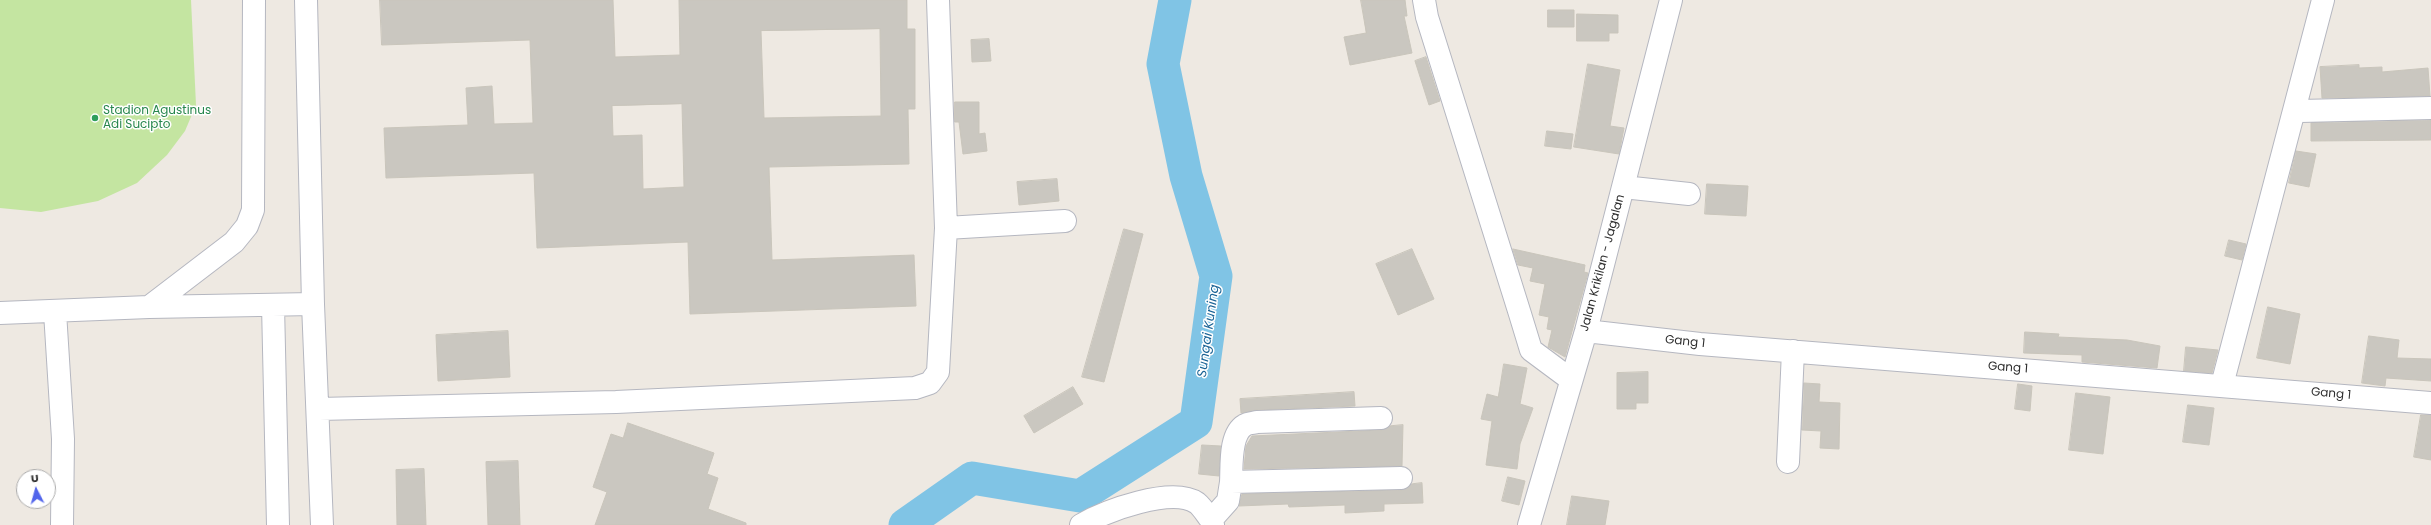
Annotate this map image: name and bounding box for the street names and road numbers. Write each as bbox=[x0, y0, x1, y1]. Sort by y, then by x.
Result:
street label: Jalan Krikilan - Jagalan bbox=[1578, 193, 1628, 333]
street label: Gang 1 bbox=[1664, 333, 1706, 351]
street label: Gang 1 bbox=[1987, 359, 2029, 377]
street label: Gang 1 bbox=[2310, 385, 2352, 403]

